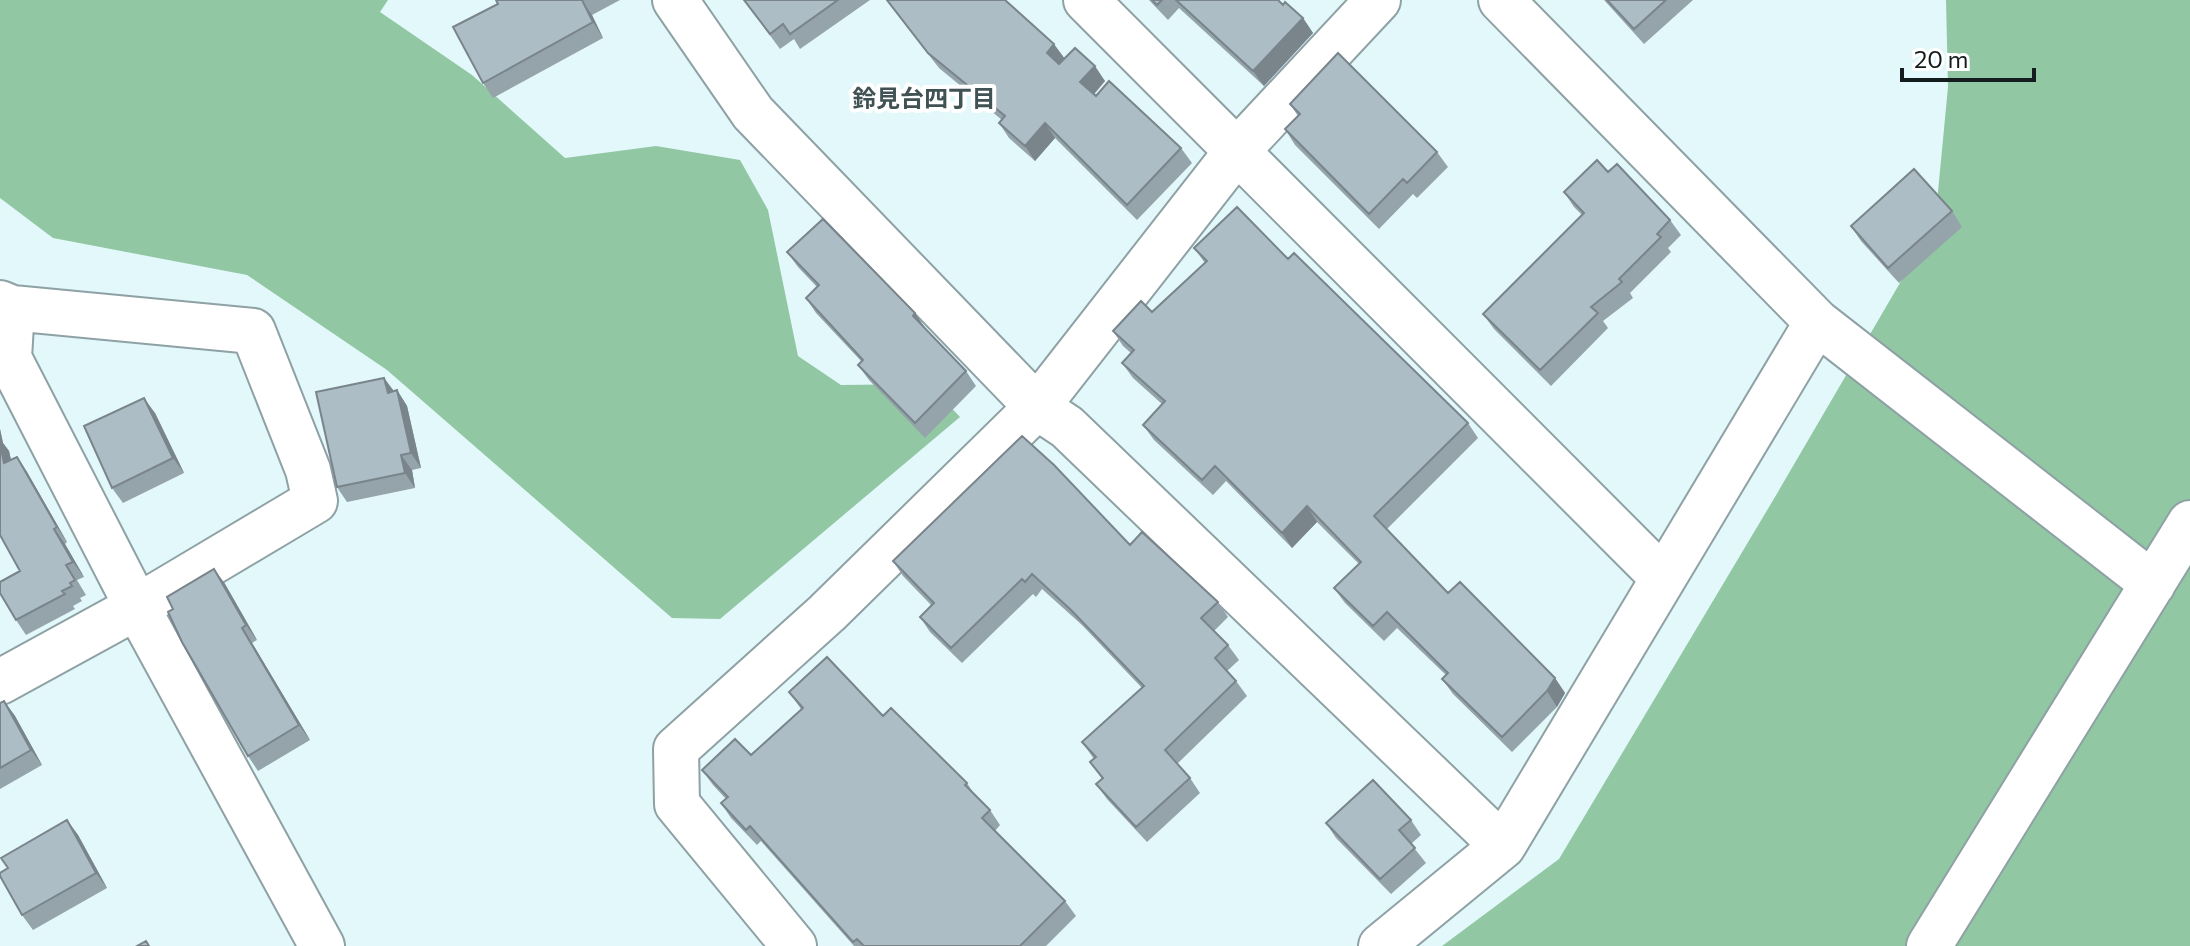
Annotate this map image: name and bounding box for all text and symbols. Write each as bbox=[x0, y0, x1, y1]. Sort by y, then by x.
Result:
scale bar bbox=[1902, 32, 2034, 82]
text: 20 m bbox=[1914, 44, 1968, 73]
district label: 鈴見台四丁目 bbox=[852, 83, 996, 112]

